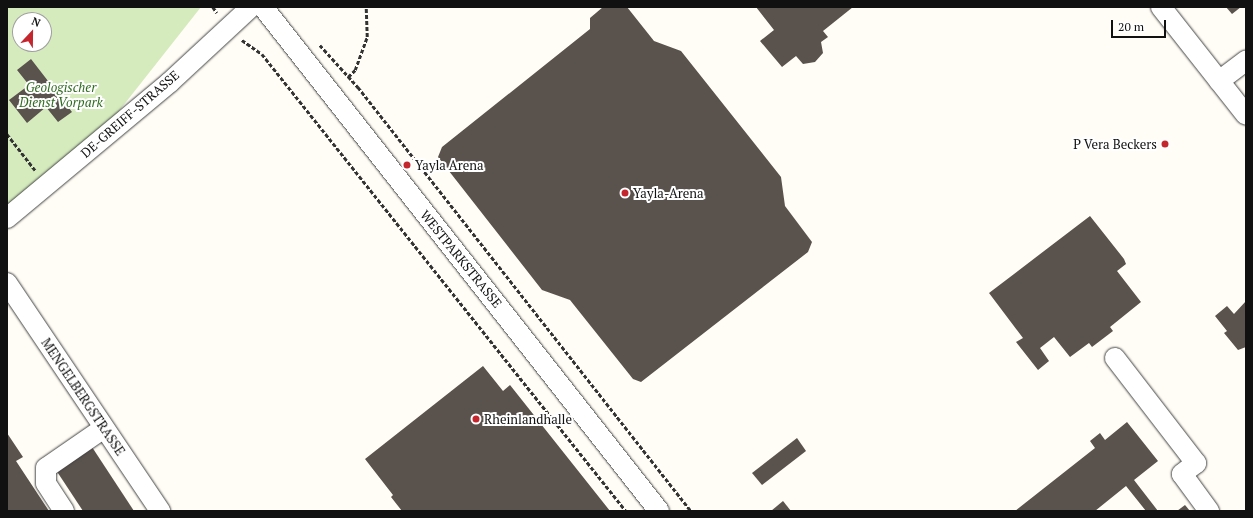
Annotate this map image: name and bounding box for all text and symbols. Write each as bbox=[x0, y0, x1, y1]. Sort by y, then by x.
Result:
north arrow bbox=[12, 12, 52, 52]
scale bar bbox=[1113, 12, 1168, 38]
text: N bbox=[30, 14, 43, 30]
text: 20 m bbox=[1118, 19, 1144, 34]
street label: DE-GREIFF-STRASSE bbox=[78, 67, 182, 161]
park label: Geologischer Dienst Vorpark bbox=[19, 80, 103, 111]
place label: P Vera Beckers bbox=[1073, 136, 1157, 152]
marker: P Vera Beckers bbox=[1160, 139, 1170, 149]
place label: Yayla Arena bbox=[415, 157, 484, 173]
marker: Yayla Arena bbox=[402, 160, 412, 170]
place label: Yayla-Arena bbox=[633, 185, 704, 201]
marker: Yayla-Arena bbox=[620, 188, 630, 198]
street label: WESTPARKSTRASSE bbox=[417, 207, 505, 311]
street label: MENGELBERGSTRASSE bbox=[38, 335, 128, 459]
place label: Rheinlandhalle bbox=[484, 411, 572, 427]
marker: Rheinlandhalle bbox=[471, 414, 481, 424]

